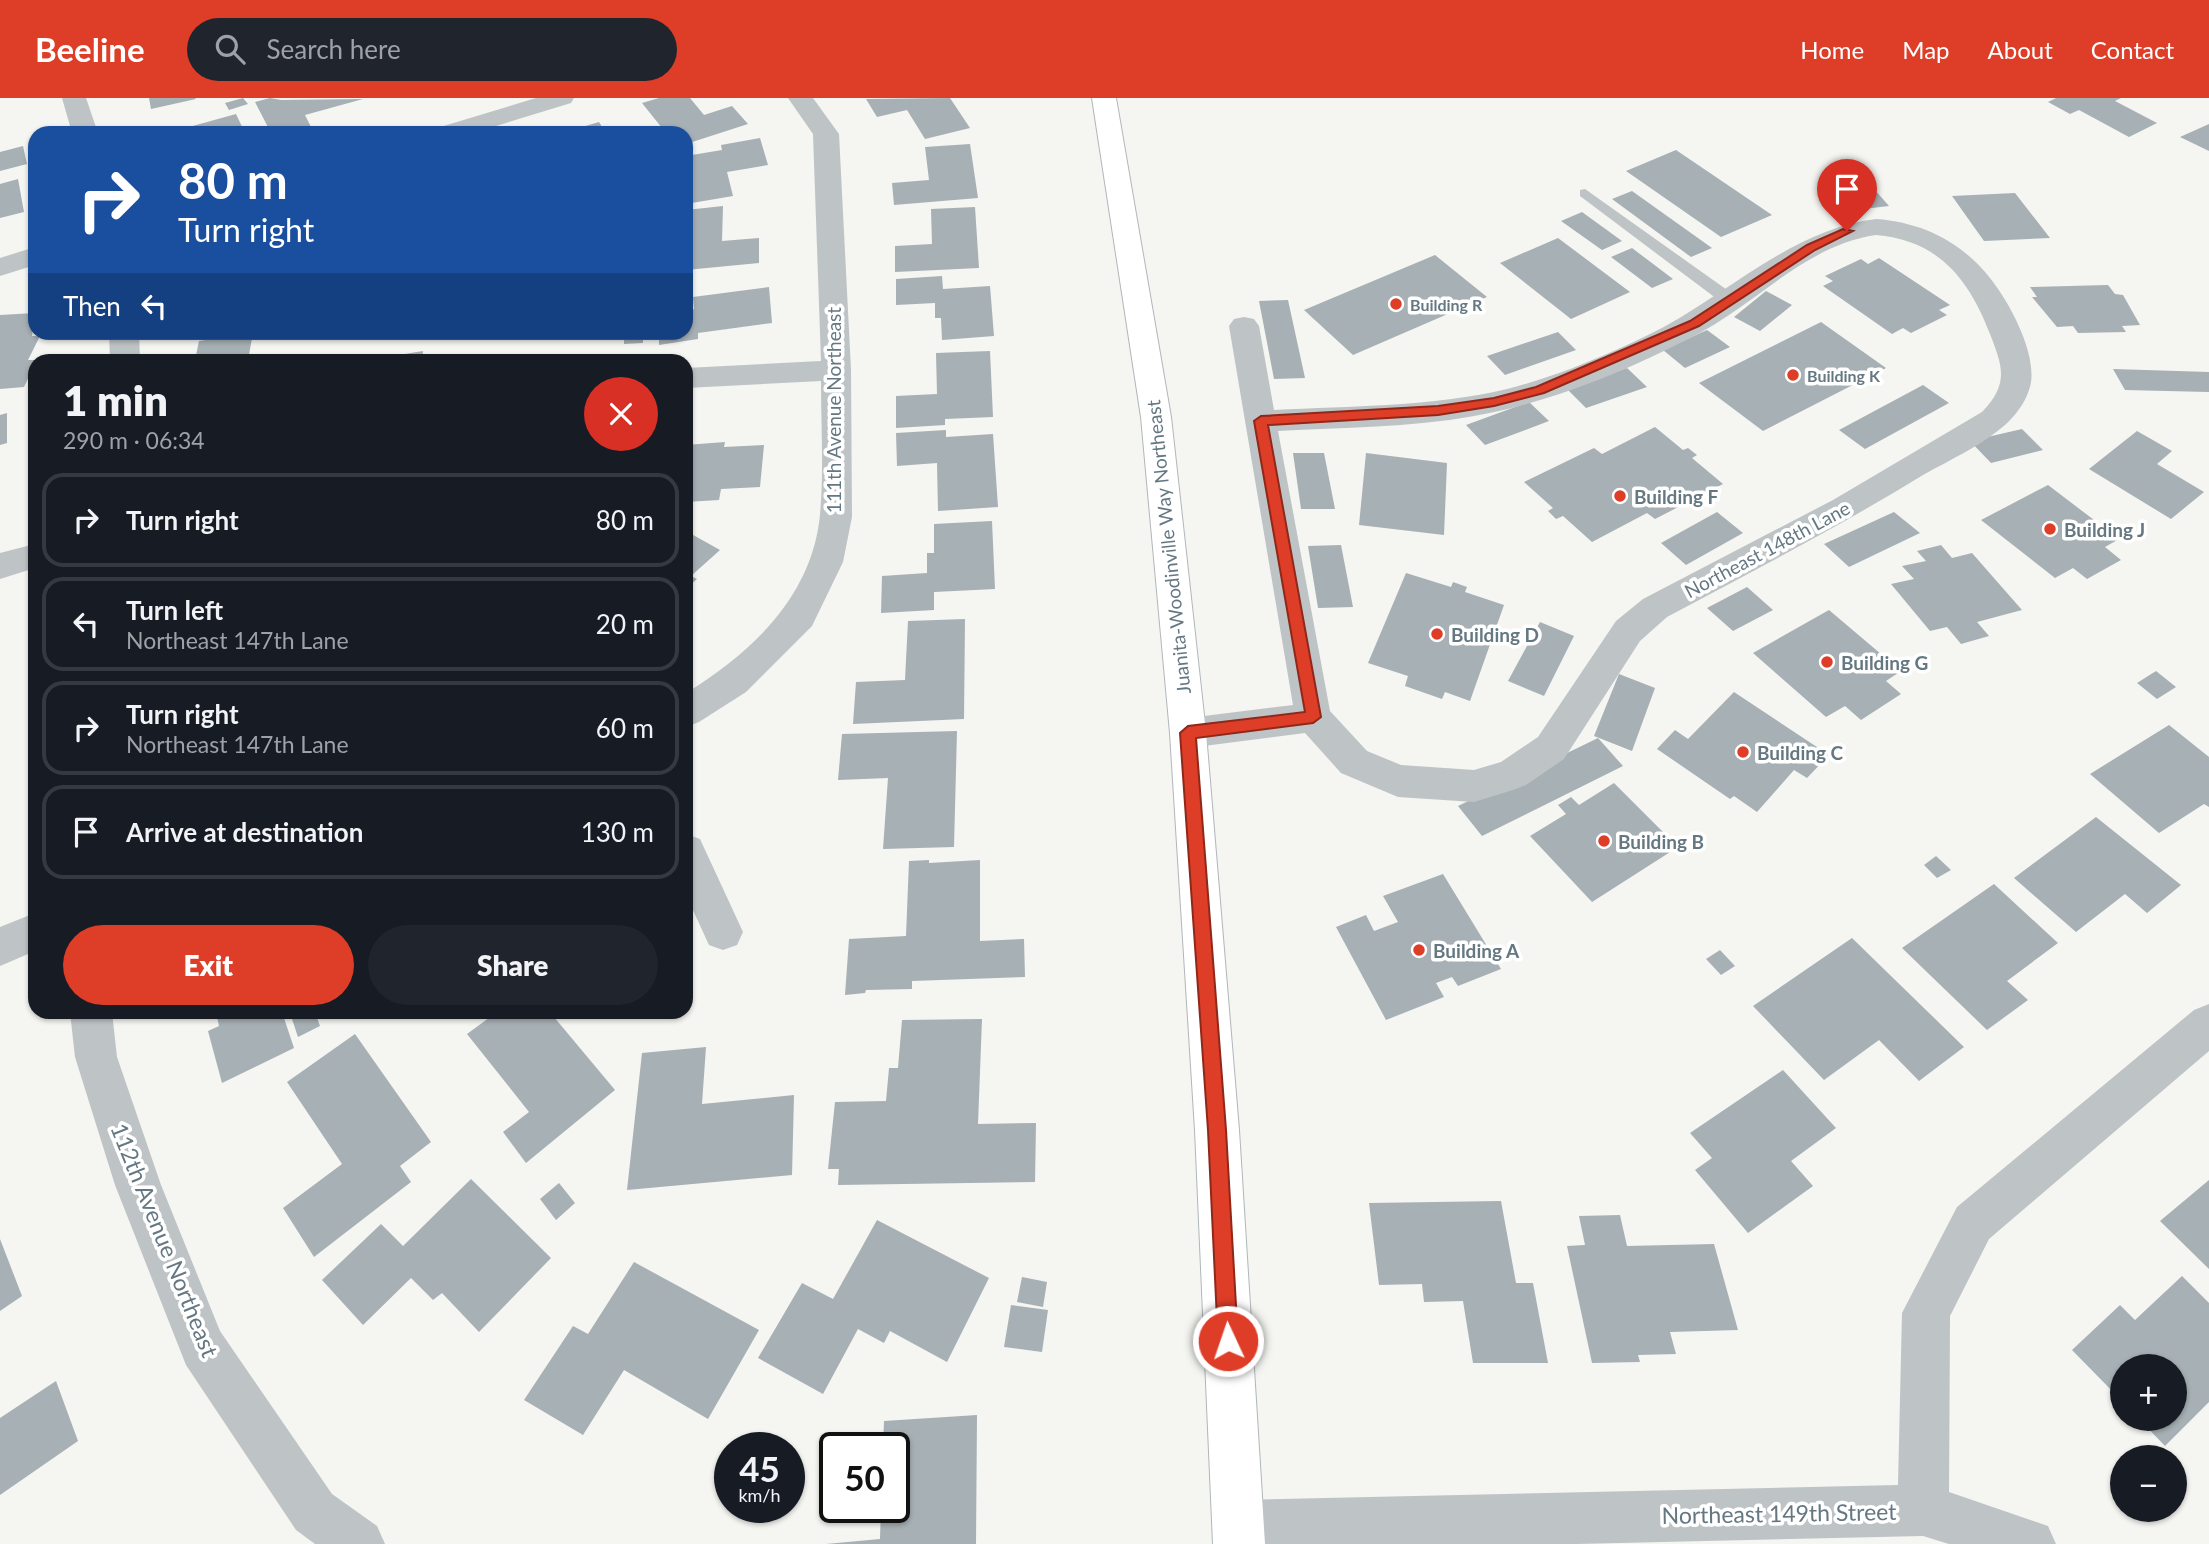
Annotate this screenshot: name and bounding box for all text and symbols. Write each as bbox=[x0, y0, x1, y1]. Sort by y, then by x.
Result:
search box bbox=[187, 18, 677, 81]
text: Beeline bbox=[35, 29, 145, 69]
icon: search bbox=[211, 30, 249, 68]
text: Search here bbox=[267, 33, 401, 65]
text: Home bbox=[1800, 35, 1864, 64]
text: Map bbox=[1902, 35, 1950, 64]
text: About bbox=[1988, 35, 2053, 64]
text: Contact bbox=[2091, 35, 2174, 64]
text: 80 m bbox=[178, 151, 288, 209]
icon: right bbox=[63, 154, 154, 245]
pin bbox=[1817, 159, 1877, 231]
icon: arrive bbox=[1828, 170, 1866, 208]
text: Turn right bbox=[178, 210, 314, 249]
icon: left bbox=[135, 287, 173, 325]
text: Then bbox=[63, 290, 121, 322]
place label: Building R bbox=[1410, 295, 1483, 314]
marker: Building R bbox=[1388, 296, 1404, 312]
street label: 111th Avenue Northeast bbox=[822, 307, 845, 513]
place label: Building K bbox=[1807, 366, 1881, 385]
marker: Building K bbox=[1785, 367, 1801, 383]
text: 1 min bbox=[63, 375, 168, 425]
button: close bbox=[584, 377, 658, 451]
street label: Juanita-Woodinville Way Northeast bbox=[1141, 399, 1195, 695]
text: 290 m · 06:34 bbox=[63, 426, 205, 454]
place label: Building F bbox=[1634, 485, 1719, 508]
marker: Building F bbox=[1612, 488, 1628, 504]
street label: Northeast 148th Lane bbox=[1680, 496, 1854, 602]
icon: right bbox=[67, 501, 105, 539]
text: Turn right bbox=[126, 504, 239, 536]
text: 80 m bbox=[596, 504, 654, 536]
place label: Building J bbox=[2064, 518, 2145, 541]
marker: Building J bbox=[2042, 521, 2058, 537]
text: Turn left bbox=[126, 594, 223, 626]
icon: left bbox=[67, 605, 105, 643]
text: 20 m bbox=[596, 608, 654, 640]
place label: Building D bbox=[1451, 623, 1539, 646]
text: Northeast 147th Lane bbox=[126, 626, 349, 654]
marker: Building D bbox=[1429, 626, 1445, 642]
place label: Building G bbox=[1841, 651, 1928, 674]
marker: Building G bbox=[1819, 654, 1835, 670]
text: Turn right bbox=[126, 698, 239, 730]
icon: right bbox=[67, 709, 105, 747]
text: 60 m bbox=[596, 712, 654, 744]
text: Northeast 147th Lane bbox=[126, 730, 349, 758]
place label: Building C bbox=[1757, 741, 1844, 764]
marker: Building C bbox=[1735, 744, 1751, 760]
icon: arrive bbox=[67, 813, 105, 851]
text: Arrive at destination bbox=[126, 816, 363, 848]
text: 130 m bbox=[581, 816, 654, 848]
place label: Building B bbox=[1618, 830, 1704, 853]
marker: Building B bbox=[1596, 833, 1612, 849]
button: Exit bbox=[63, 925, 354, 1005]
button: Share bbox=[368, 925, 658, 1005]
place label: Building A bbox=[1433, 939, 1520, 962]
marker: Building A bbox=[1411, 942, 1427, 958]
street label: 112th Avenue Northeast bbox=[105, 1119, 225, 1362]
position arrow bbox=[1191, 1304, 1265, 1378]
map controls bbox=[2110, 1354, 2187, 1522]
button: + bbox=[2110, 1354, 2187, 1431]
speed limit sign: 50 bbox=[819, 1432, 910, 1523]
button: − bbox=[2110, 1445, 2187, 1522]
text: 45 bbox=[739, 1447, 780, 1489]
text: km/h bbox=[738, 1484, 781, 1506]
street label: Northeast 149th Street bbox=[1661, 1497, 1897, 1529]

